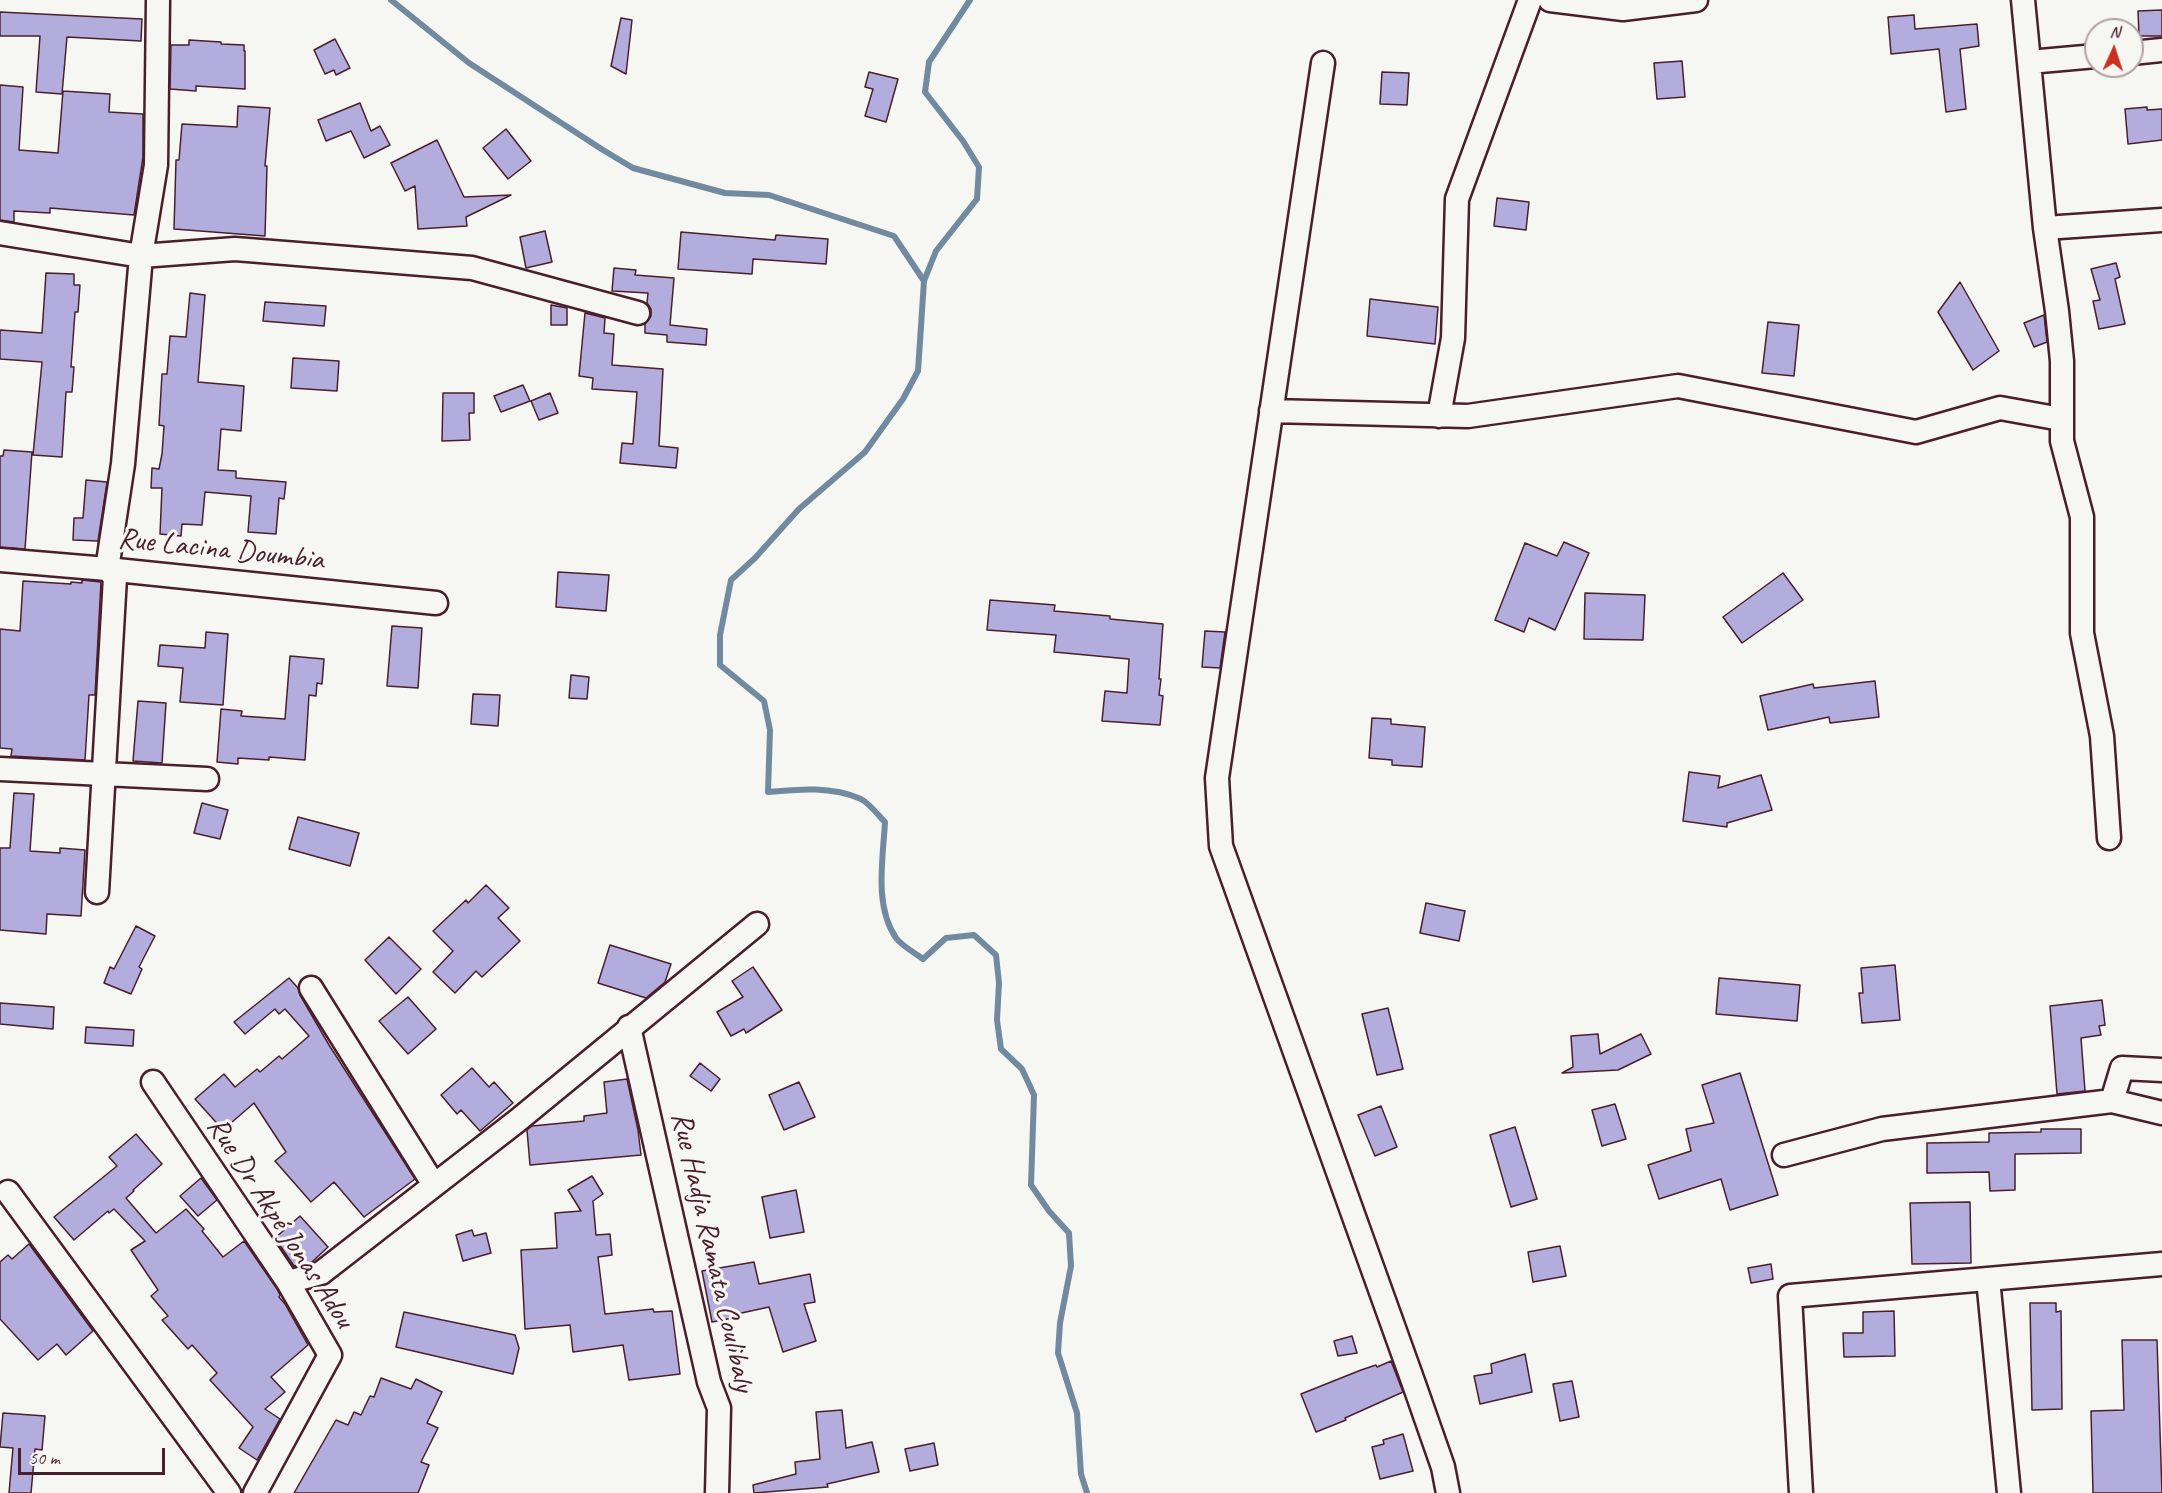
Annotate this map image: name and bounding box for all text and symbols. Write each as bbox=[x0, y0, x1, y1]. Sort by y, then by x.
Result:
north arrow bbox=[2084, 18, 2144, 78]
text: N bbox=[2109, 22, 2120, 42]
street label: Rue Lacina Doumbia bbox=[116, 521, 326, 579]
street label: Rue Hadja Ramata Coulibaly bbox=[662, 1109, 762, 1395]
street label: Rue Dr Akpé Jonas Adou bbox=[198, 1111, 362, 1335]
scale bar bbox=[21, 1436, 168, 1474]
text: 50 m bbox=[29, 1447, 60, 1469]

